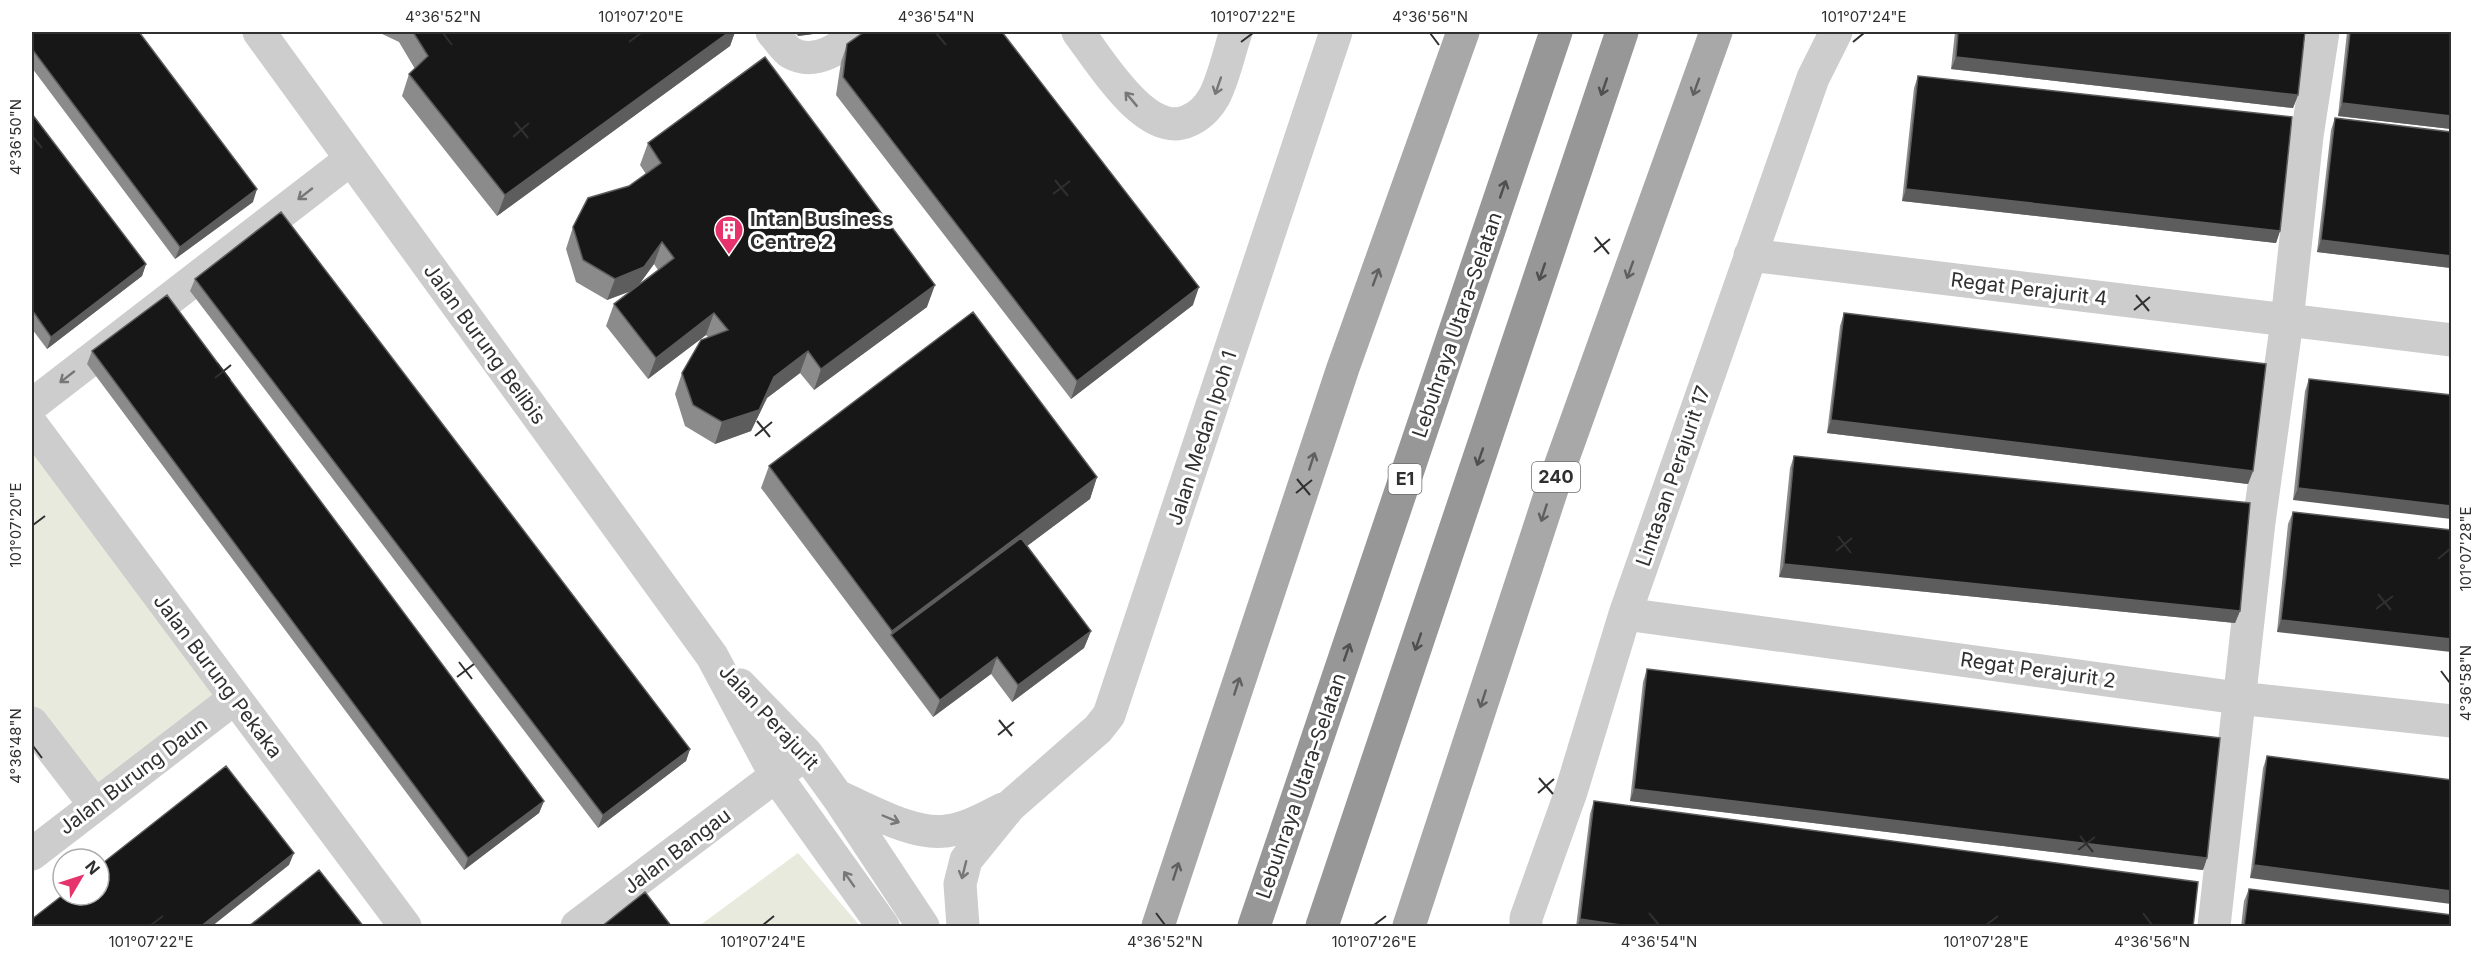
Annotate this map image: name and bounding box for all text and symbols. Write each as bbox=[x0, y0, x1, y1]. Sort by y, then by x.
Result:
text: 4°36'52"N bbox=[405, 7, 481, 26]
text: 101°07'20"E bbox=[598, 7, 684, 26]
text: 4°36'54"N bbox=[898, 7, 974, 26]
text: 101°07'22"E bbox=[1211, 7, 1295, 26]
text: 4°36'56"N bbox=[1392, 7, 1468, 26]
text: 101°07'24"E bbox=[1821, 7, 1907, 26]
one-way arrow bbox=[1211, 76, 1222, 95]
one-way arrow bbox=[1597, 77, 1608, 96]
one-way arrow bbox=[1690, 77, 1701, 95]
one-way arrow bbox=[1124, 92, 1138, 107]
text: 4°36'50"N bbox=[6, 99, 25, 175]
one-way arrow bbox=[1498, 180, 1509, 199]
one-way arrow bbox=[297, 188, 313, 201]
place label: Intan Business Centre 2 bbox=[750, 207, 893, 254]
street label: Lebuhraya Utara–Selatan bbox=[1407, 209, 1507, 441]
building icon: Intan Business Centre 2 bbox=[713, 214, 745, 256]
street label: Jalan Burung Belibis bbox=[419, 259, 551, 429]
one-way arrow bbox=[1624, 260, 1635, 279]
one-way arrow bbox=[1535, 262, 1546, 281]
street label: Regat Perajurit 4 bbox=[1949, 267, 2109, 311]
one-way arrow bbox=[1371, 268, 1382, 286]
street label: Jalan Medan Ipoh 1 bbox=[1162, 348, 1242, 528]
one-way arrow bbox=[59, 371, 75, 384]
street label: Lintasan Perajurit 17 bbox=[1631, 383, 1715, 569]
one-way arrow bbox=[1473, 447, 1484, 466]
one-way arrow bbox=[1307, 452, 1318, 471]
road number: 240 bbox=[1532, 462, 1580, 492]
road number: E1 bbox=[1388, 464, 1422, 494]
text: 101°07'20"E bbox=[6, 482, 25, 568]
one-way arrow bbox=[1537, 503, 1548, 522]
text: 101°07'28"E bbox=[2456, 506, 2475, 592]
street label: Jalan Burung Pekaka bbox=[149, 589, 287, 763]
one-way arrow bbox=[1412, 632, 1423, 651]
one-way arrow bbox=[1342, 643, 1353, 662]
text: 4°36'58"N bbox=[2456, 645, 2475, 721]
street label: Regat Perajurit 2 bbox=[1959, 647, 2117, 693]
street label: Jalan Perajurit bbox=[714, 659, 824, 775]
street label: Lebuhraya Utara–Selatan bbox=[1251, 670, 1351, 902]
one-way arrow bbox=[1233, 677, 1244, 696]
one-way arrow bbox=[1477, 689, 1488, 707]
text: 4°36'48"N bbox=[6, 708, 25, 784]
street label: Jalan Burung Daun bbox=[54, 712, 212, 840]
street label: Jalan Bangau bbox=[619, 803, 735, 899]
one-way arrow bbox=[881, 814, 899, 825]
north arrow bbox=[51, 847, 111, 907]
text: N bbox=[81, 857, 104, 879]
one-way arrow bbox=[957, 860, 969, 879]
one-way arrow bbox=[1171, 862, 1182, 881]
one-way arrow bbox=[843, 871, 855, 887]
text: 101°07'22"E bbox=[109, 932, 193, 951]
text: 101°07'24"E bbox=[720, 932, 806, 951]
text: 4°36'52"N bbox=[1127, 932, 1203, 951]
text: 101°07'26"E bbox=[1331, 932, 1417, 951]
text: 4°36'54"N bbox=[1621, 932, 1697, 951]
text: 101°07'28"E bbox=[1943, 932, 2029, 951]
text: 4°36'56"N bbox=[2114, 932, 2190, 951]

